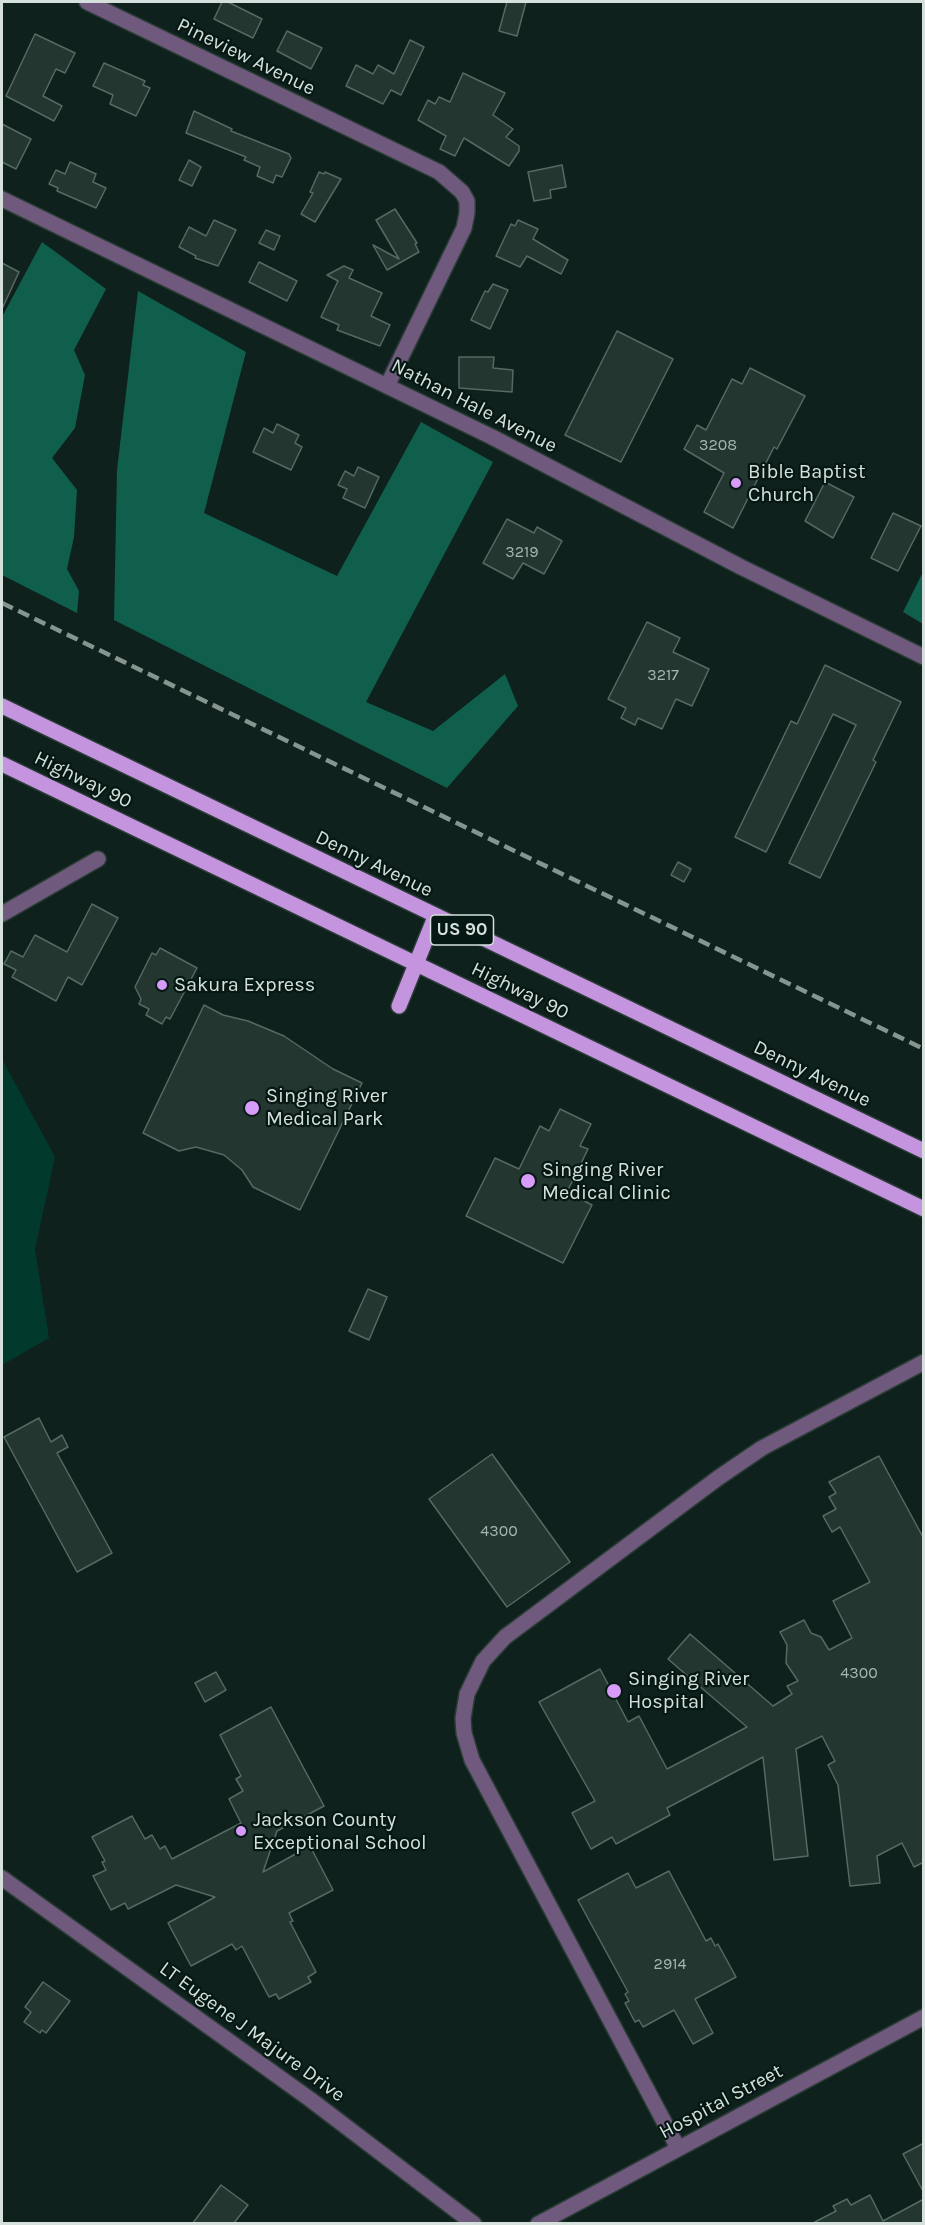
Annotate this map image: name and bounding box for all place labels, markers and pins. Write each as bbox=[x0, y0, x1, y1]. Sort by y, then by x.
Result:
place label: Bible Baptist Church bbox=[748, 460, 865, 507]
marker: Bible Baptist Church bbox=[729, 476, 743, 490]
place label: Sakura Express bbox=[174, 973, 315, 997]
marker: Sakura Express bbox=[155, 978, 169, 992]
place label: Singing River Medical Park bbox=[266, 1084, 387, 1131]
marker: Singing River Medical Park bbox=[243, 1099, 261, 1117]
place label: Singing River Medical Clinic bbox=[542, 1158, 671, 1205]
marker: Singing River Medical Clinic bbox=[519, 1172, 537, 1190]
place label: Singing River Hospital bbox=[628, 1667, 749, 1714]
marker: Singing River Hospital bbox=[605, 1682, 623, 1700]
place label: Jackson County Exceptional School bbox=[253, 1808, 427, 1855]
marker: Jackson County Exceptional School bbox=[234, 1824, 248, 1838]

